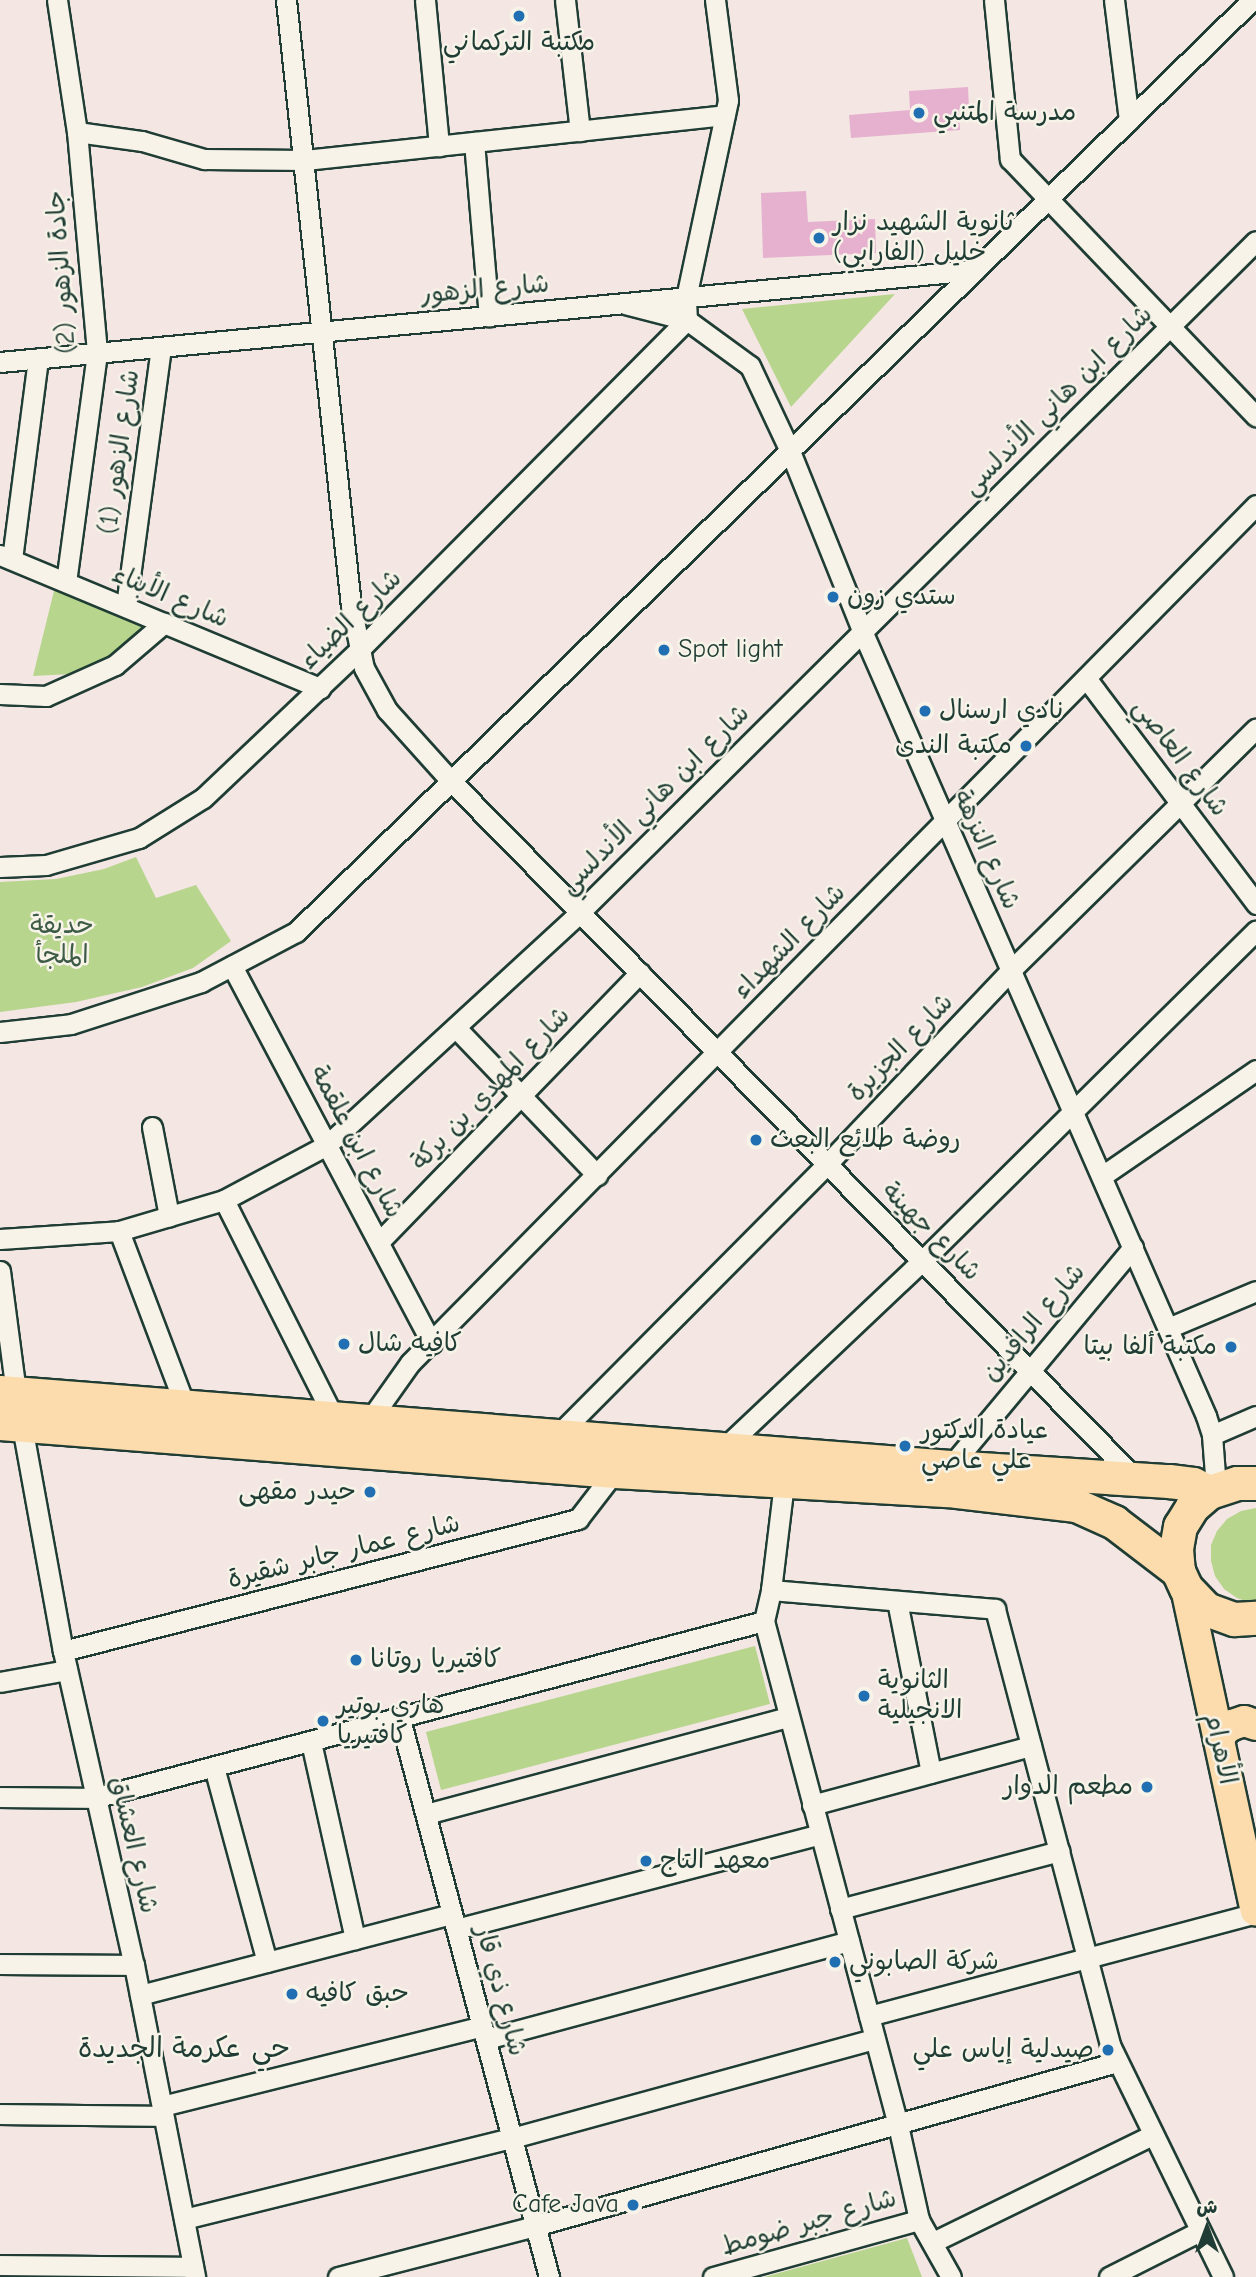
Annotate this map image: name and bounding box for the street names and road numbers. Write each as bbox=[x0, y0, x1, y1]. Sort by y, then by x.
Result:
street label: جادة الزهور (2) bbox=[41, 189, 83, 355]
street label: شارع الزهور bbox=[419, 269, 551, 311]
street label: شارع ابن هاني الأندلسي bbox=[956, 299, 1160, 503]
street label: شارع الزهور (1) bbox=[93, 368, 147, 536]
street label: شارع الأبناء bbox=[107, 559, 233, 635]
street label: شارع الضياء bbox=[293, 564, 409, 676]
street label: شارع العاصي bbox=[1125, 693, 1235, 823]
street label: شارع ابن هاني الأندلسي bbox=[553, 698, 757, 902]
street label: شارع النزهة bbox=[946, 785, 1026, 915]
street label: شارع الشهداء bbox=[727, 878, 853, 1006]
street label: شارع الجزيرة bbox=[842, 987, 960, 1109]
street label: شارع المهدي بن بركة bbox=[405, 1001, 577, 1177]
street label: شارع ابن علقمة bbox=[303, 1060, 409, 1224]
street label: شارع جهينة bbox=[875, 1176, 987, 1288]
street label: شارع الرافدين bbox=[976, 1258, 1092, 1388]
street label: شارع عمار جابر شقيرة bbox=[225, 1508, 463, 1596]
street label: الأهرام bbox=[1197, 1710, 1243, 1788]
street label: شارع العشاق bbox=[102, 1773, 164, 1917]
street label: شارع ذي قار bbox=[468, 1922, 532, 2060]
street label: شارع جبر ضومط bbox=[718, 2183, 900, 2263]

